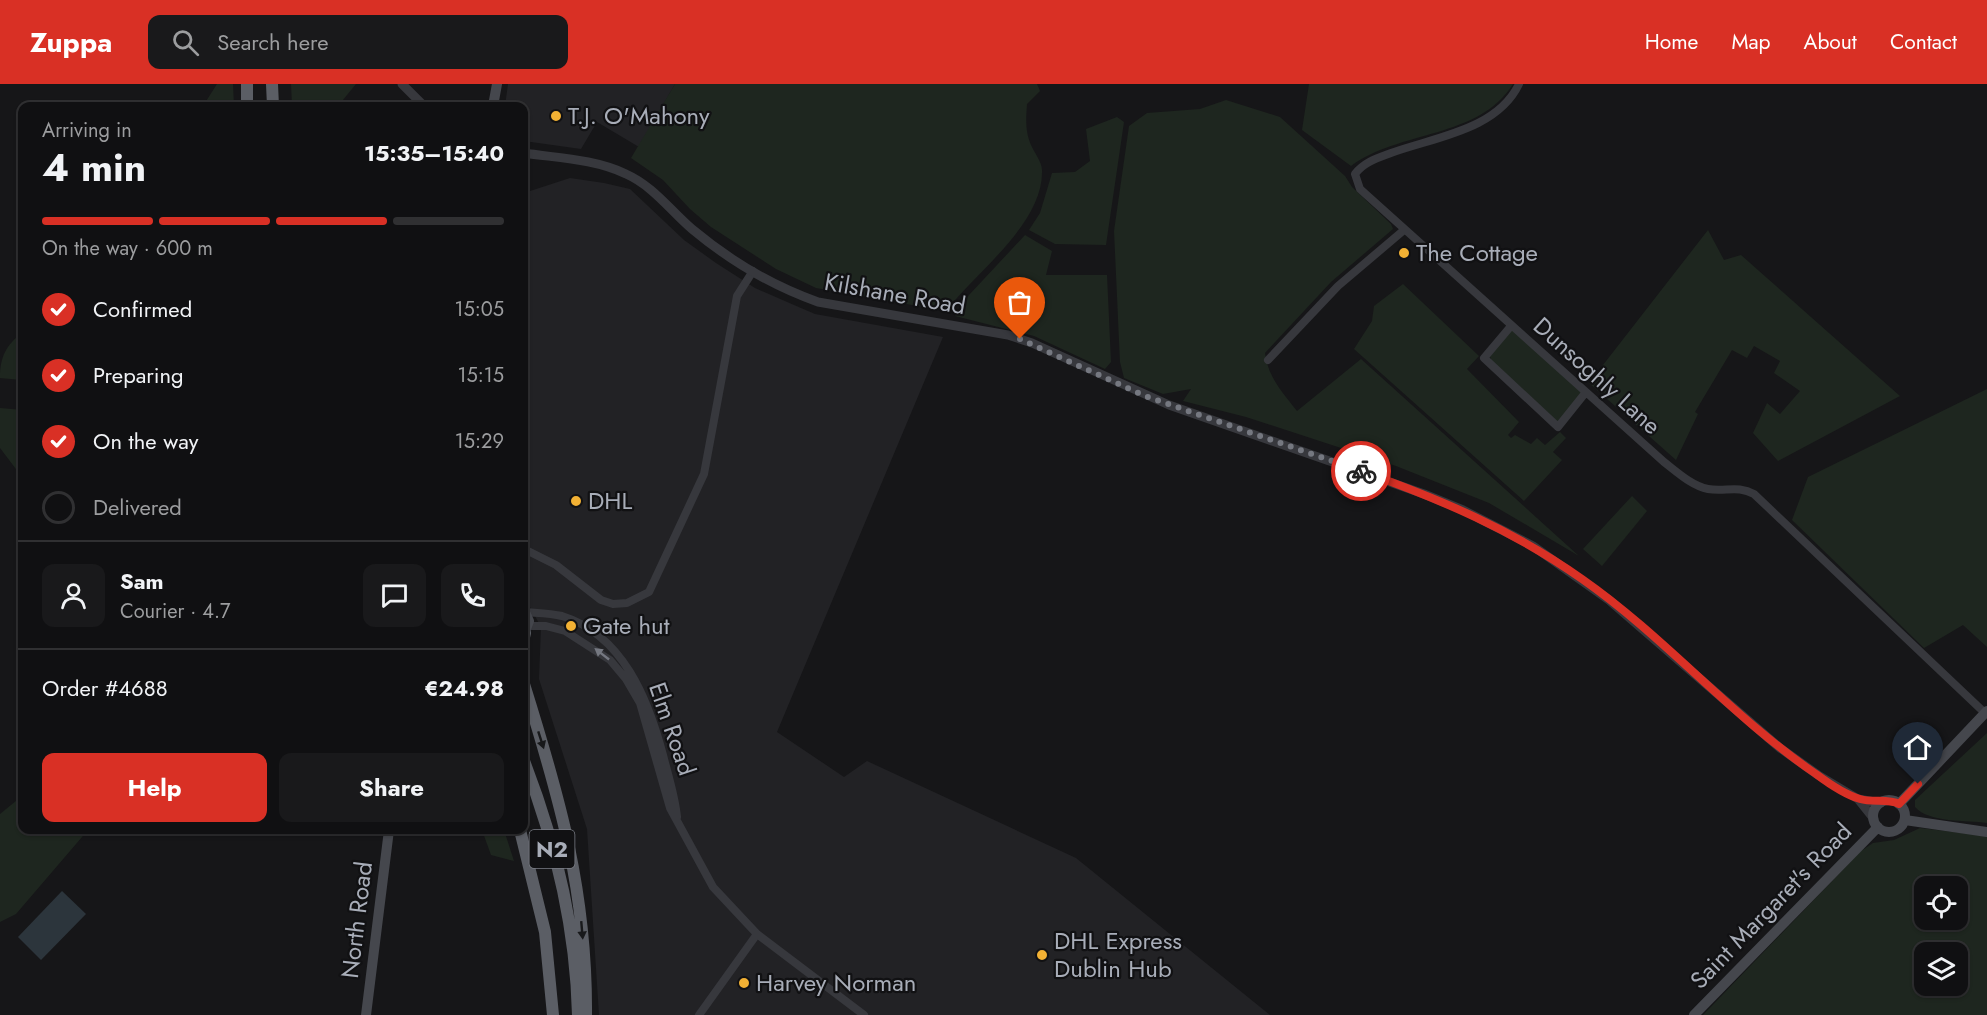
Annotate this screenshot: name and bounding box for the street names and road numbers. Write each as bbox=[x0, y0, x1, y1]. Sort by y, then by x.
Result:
street label: Kilshane Road bbox=[822, 264, 969, 323]
street label: Dunsoghly Lane bbox=[1526, 309, 1669, 443]
street label: Elm Road bbox=[640, 678, 705, 780]
street label: Saint Margaret's Road bbox=[1682, 814, 1860, 997]
road number: N2 bbox=[530, 830, 574, 868]
street label: North Road bbox=[332, 860, 381, 980]

